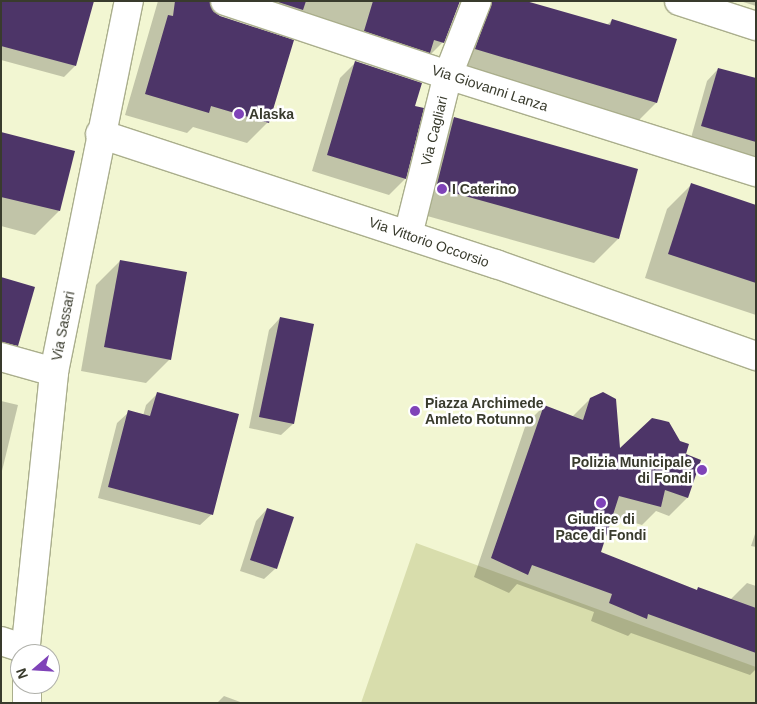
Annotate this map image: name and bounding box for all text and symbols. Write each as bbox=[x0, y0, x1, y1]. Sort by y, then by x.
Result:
street label: Via Giovanni Lanza bbox=[430, 61, 550, 115]
street label: Via Cagliari bbox=[417, 94, 451, 168]
place label: Alaska bbox=[249, 106, 294, 122]
marker: Alaska bbox=[233, 108, 245, 120]
place label: I Caterino bbox=[452, 181, 517, 197]
marker: I Caterino bbox=[436, 183, 448, 195]
street label: Via Vittorio Occorsio bbox=[367, 213, 491, 271]
street label: Via Sassari bbox=[48, 290, 78, 362]
place label: Piazza Archimede Amleto Rotunno bbox=[425, 395, 544, 428]
marker: Piazza Archimede Amleto Rotunno bbox=[409, 405, 421, 417]
place label: Polizia Municipale di Fondi bbox=[571, 454, 692, 487]
marker: Polizia Municipale di Fondi bbox=[696, 464, 708, 476]
marker: Giudice di Pace di Fondi bbox=[595, 497, 607, 509]
place label: Giudice di Pace di Fondi bbox=[555, 511, 647, 544]
north arrow bbox=[10, 644, 60, 694]
text: N bbox=[13, 666, 31, 681]

